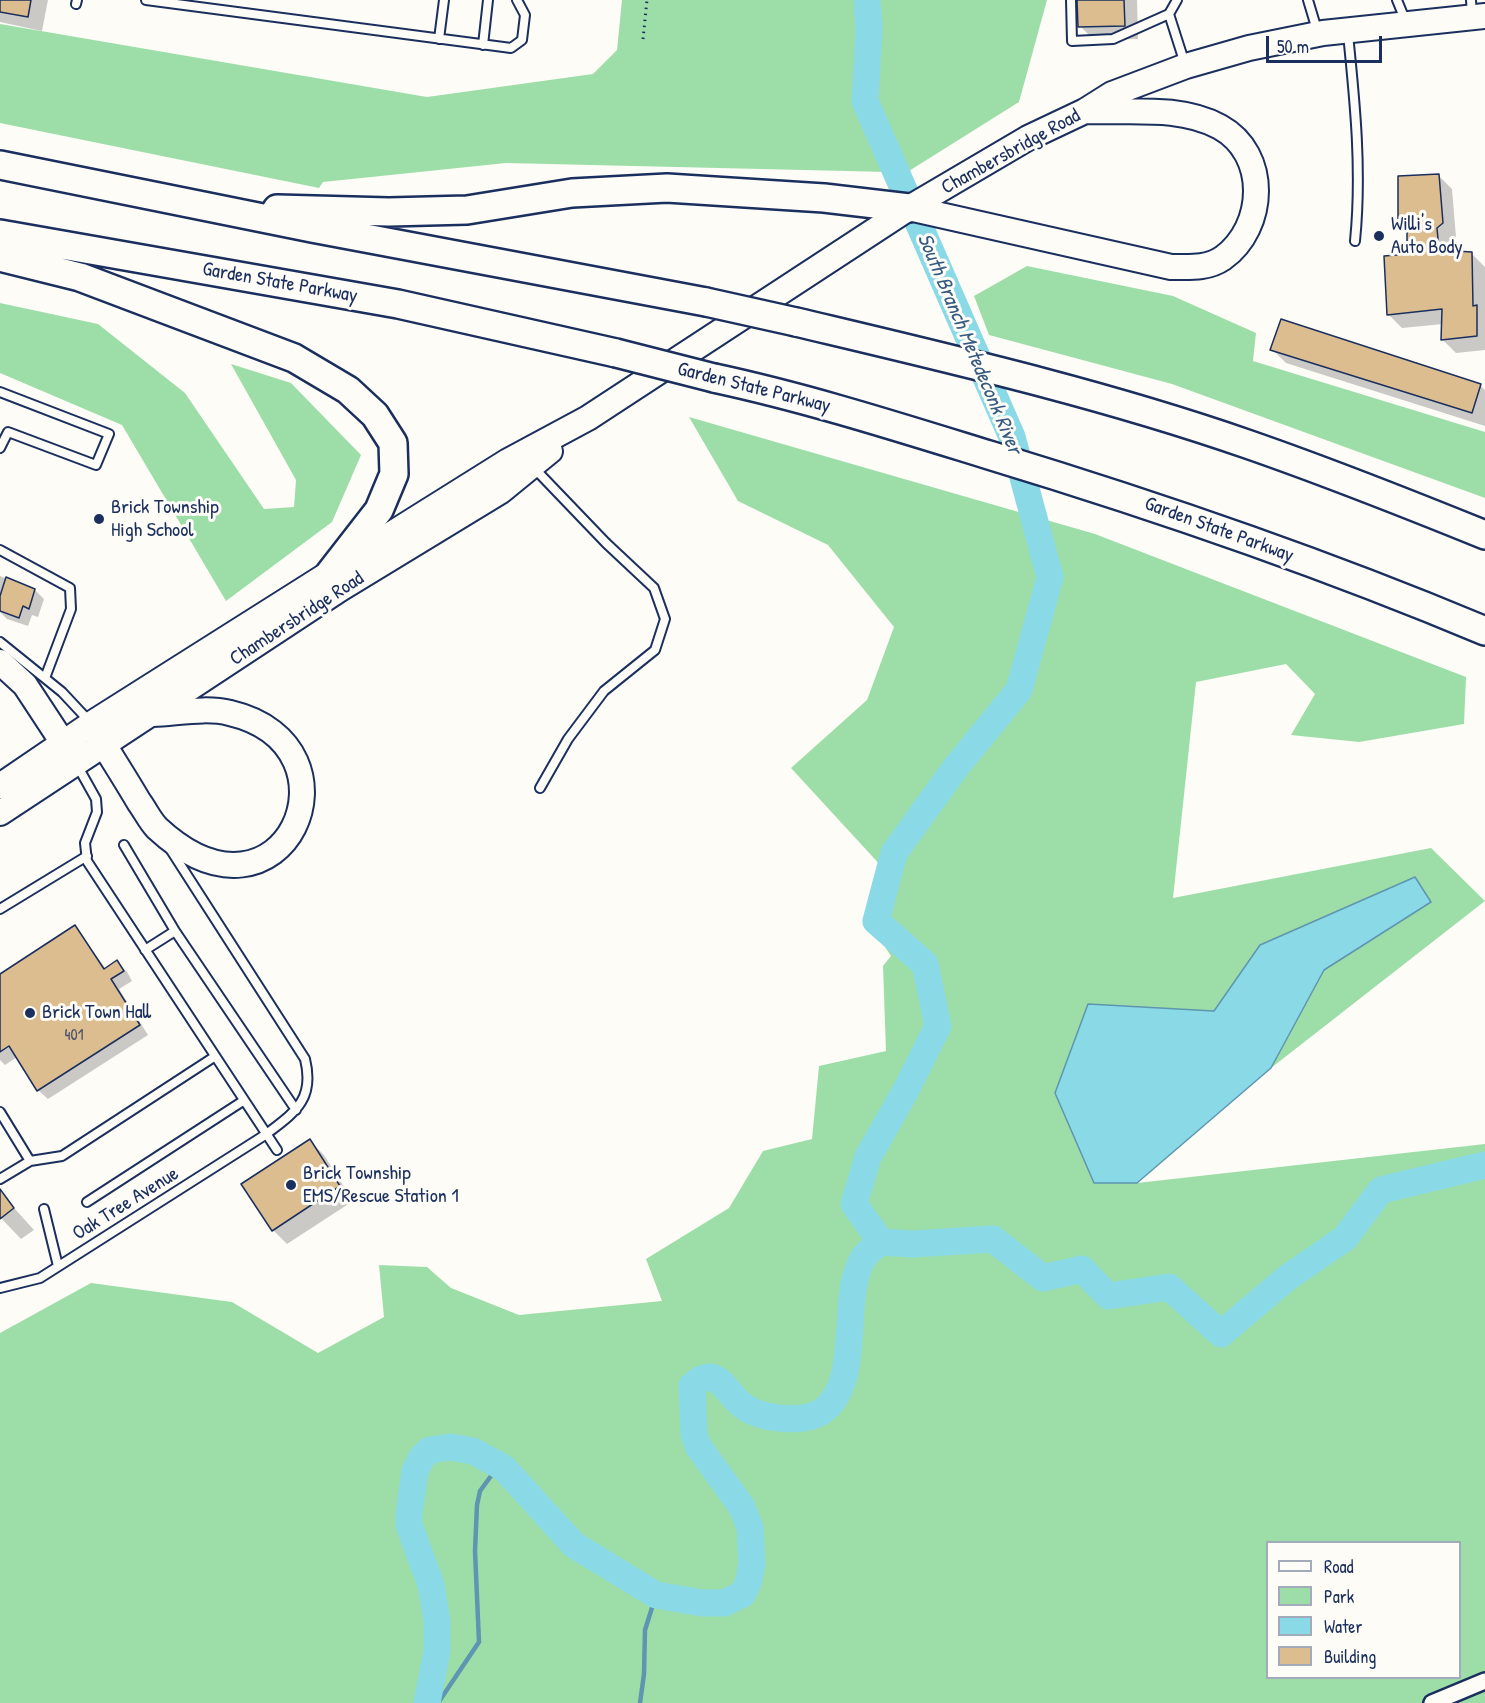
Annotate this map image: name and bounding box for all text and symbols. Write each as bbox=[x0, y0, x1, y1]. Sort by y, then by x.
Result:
scale bar bbox=[1269, 24, 1384, 62]
text: 50 m bbox=[1277, 34, 1309, 59]
street label: Chambersbridge Road bbox=[937, 104, 1085, 200]
place label: Willi's Auto Body bbox=[1391, 213, 1463, 260]
marker: Willi's Auto Body bbox=[1372, 229, 1386, 243]
water label: South Branch Metedeconk River bbox=[911, 230, 1027, 458]
street label: Garden State Parkway bbox=[201, 258, 359, 308]
street label: Garden State Parkway bbox=[675, 357, 833, 419]
street label: Garden State Parkway bbox=[1141, 492, 1297, 568]
place label: Brick Township High School bbox=[111, 496, 219, 543]
marker: Brick Township High School bbox=[92, 512, 106, 526]
street label: Chambersbridge Road bbox=[226, 567, 368, 671]
place label: Brick Town Hall bbox=[42, 1001, 151, 1025]
marker: Brick Town Hall bbox=[23, 1006, 37, 1020]
house number: 401 bbox=[65, 1026, 83, 1046]
street label: Oak Tree Avenue bbox=[69, 1162, 183, 1246]
place label: Brick Township EMS/Rescue Station 1 bbox=[303, 1162, 459, 1209]
marker: Brick Township EMS/Rescue Station 1 bbox=[284, 1178, 298, 1192]
legend bbox=[1266, 1541, 1461, 1679]
text: Road bbox=[1324, 1554, 1354, 1579]
text: Park bbox=[1324, 1584, 1354, 1609]
text: Water bbox=[1324, 1614, 1362, 1639]
text: Building bbox=[1324, 1644, 1376, 1669]

